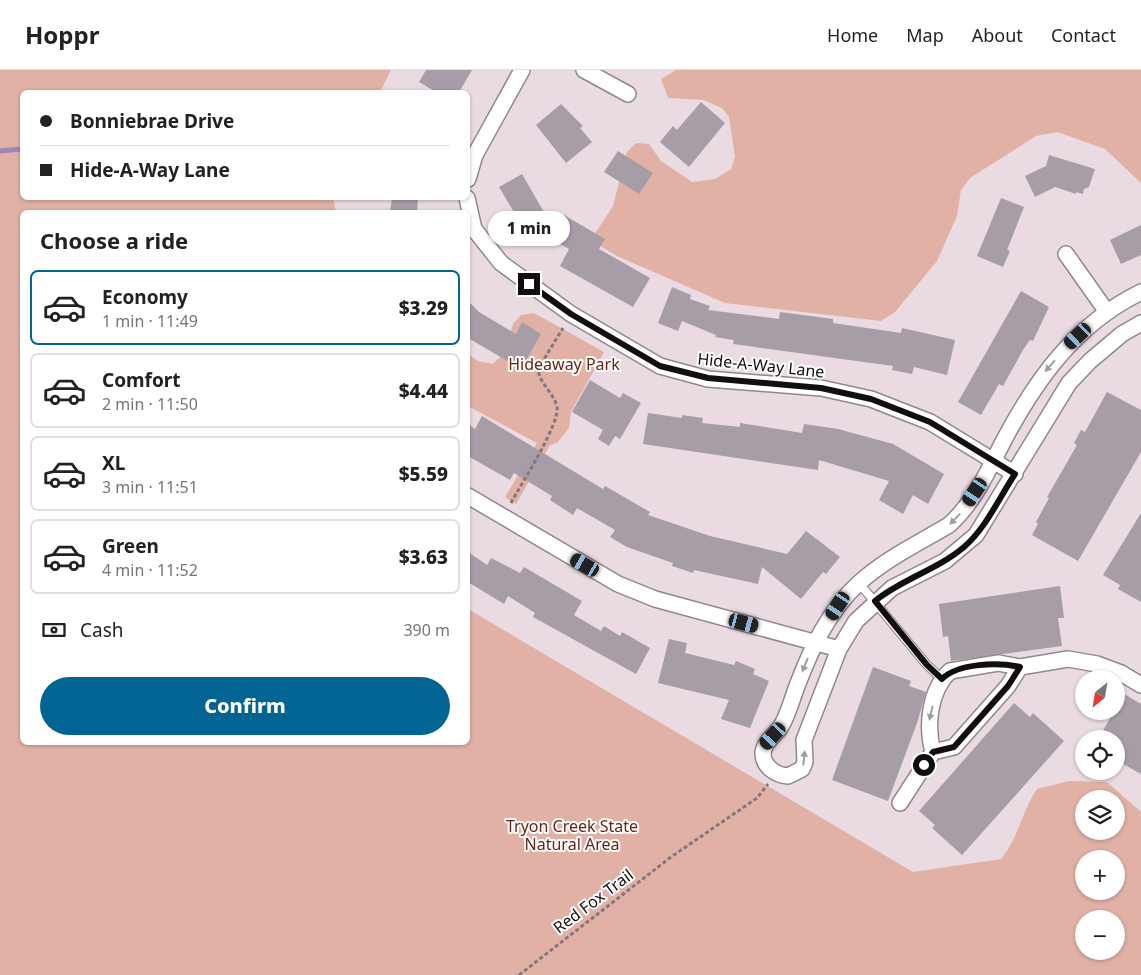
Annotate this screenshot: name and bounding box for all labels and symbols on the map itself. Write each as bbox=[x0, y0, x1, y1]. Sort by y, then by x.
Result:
callout: 1 min bbox=[488, 212, 570, 246]
route end bbox=[518, 273, 540, 295]
car bbox=[1061, 320, 1094, 352]
street label: Hide-A-Way Lane bbox=[696, 347, 826, 383]
park label: Hideaway Park bbox=[508, 353, 620, 375]
one-way arrow bbox=[1044, 360, 1055, 373]
car bbox=[960, 475, 989, 509]
one-way arrow bbox=[949, 513, 961, 525]
car bbox=[568, 551, 601, 579]
car bbox=[823, 589, 852, 623]
car bbox=[727, 612, 760, 634]
one-way arrow bbox=[801, 658, 808, 673]
north arrow bbox=[1075, 670, 1125, 720]
one-way arrow bbox=[927, 706, 935, 721]
car bbox=[757, 720, 788, 752]
one-way arrow bbox=[800, 750, 808, 766]
route start bbox=[913, 754, 935, 776]
park label: Tryon Creek State Natural Area bbox=[506, 815, 638, 855]
street label: Red Fox Trail bbox=[548, 864, 638, 938]

